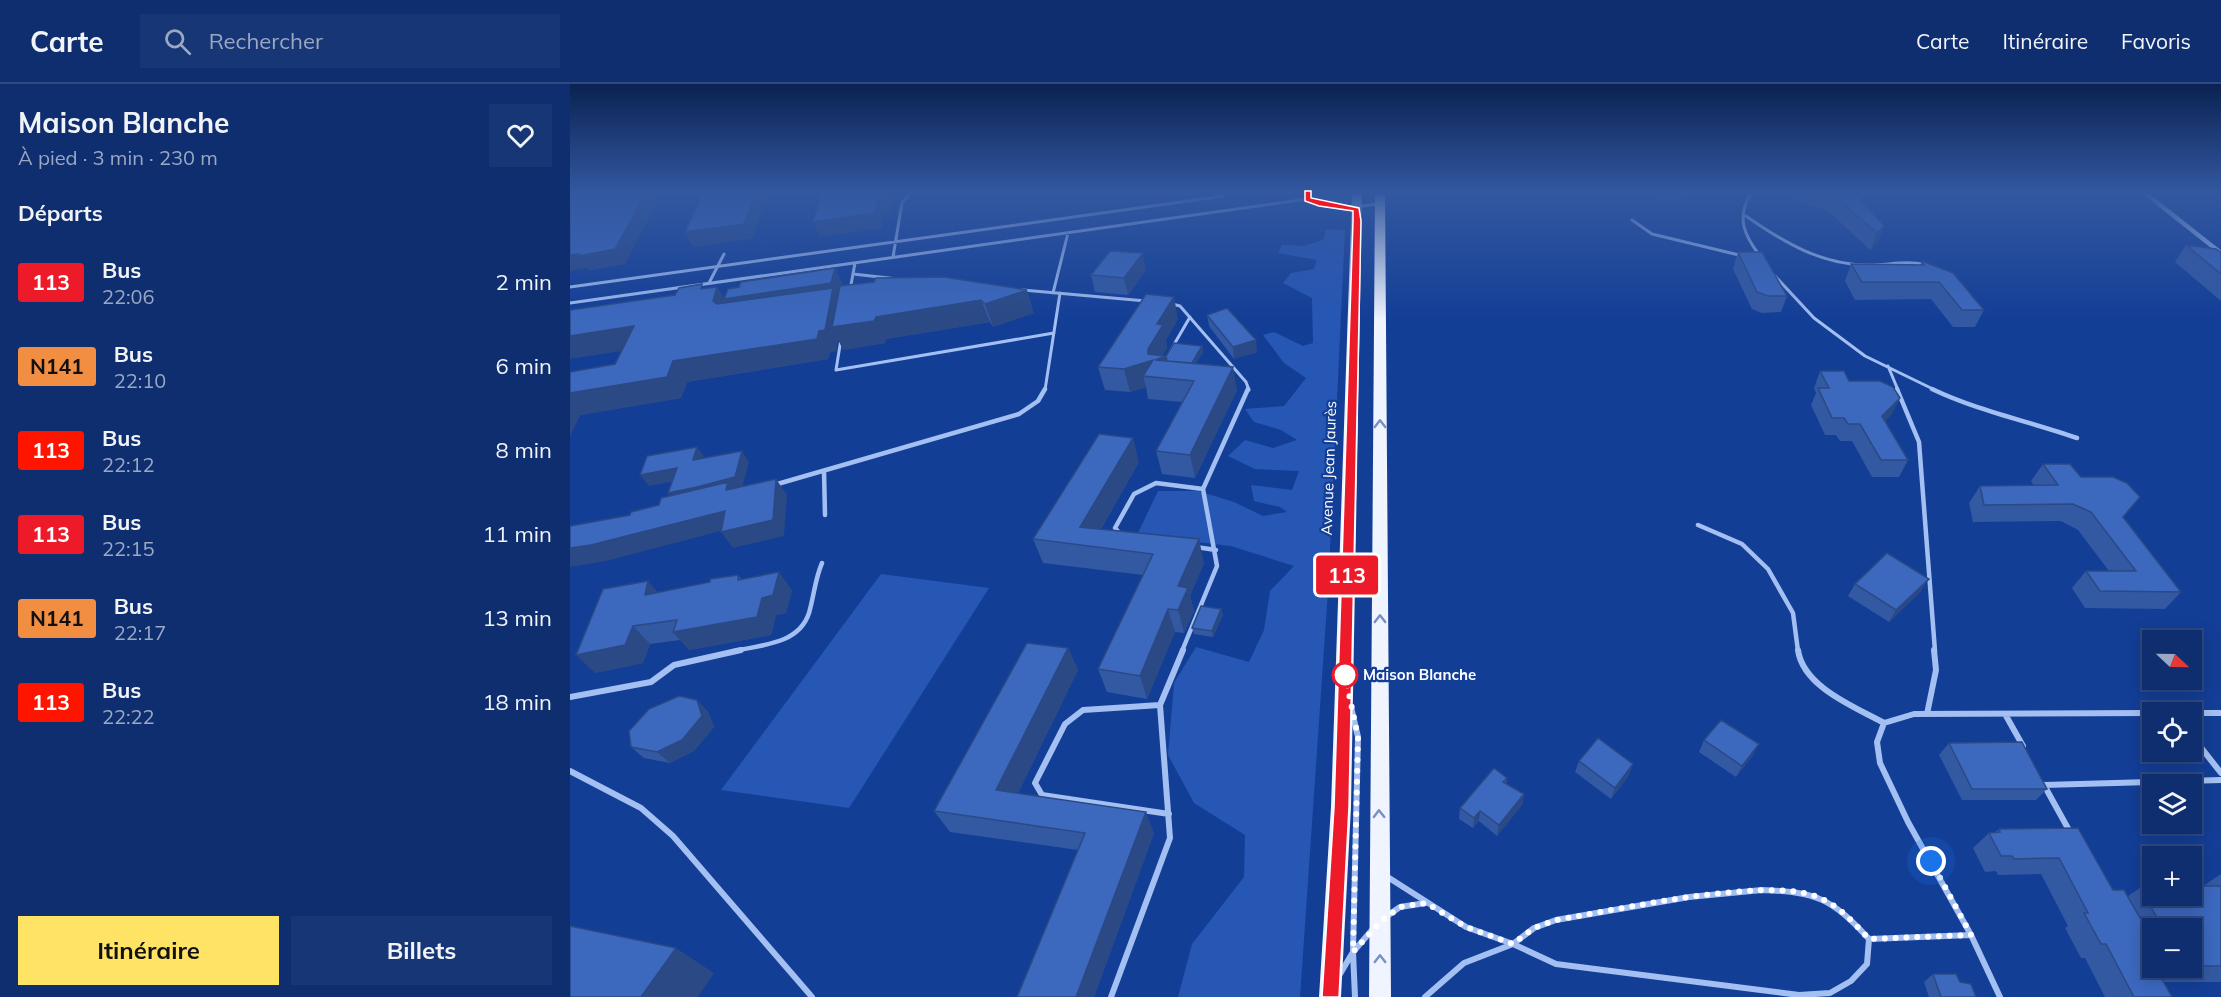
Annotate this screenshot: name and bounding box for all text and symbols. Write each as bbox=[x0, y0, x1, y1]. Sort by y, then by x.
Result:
search box bbox=[140, 14, 560, 68]
text: Carte bbox=[30, 24, 104, 59]
icon: search bbox=[161, 25, 194, 58]
text: Rechercher bbox=[209, 27, 323, 55]
text: Carte bbox=[1916, 28, 1970, 54]
text: Itinéraire bbox=[2003, 28, 2088, 54]
text: Favoris bbox=[2121, 28, 2191, 54]
button: heart bbox=[489, 104, 552, 167]
text: Maison Blanche bbox=[18, 105, 229, 140]
text: À pied · 3 min · 230 m bbox=[18, 145, 218, 170]
text: Départs bbox=[18, 199, 103, 227]
text: Bus bbox=[102, 256, 141, 284]
text: 2 min bbox=[496, 268, 552, 296]
text: 113 bbox=[32, 269, 70, 295]
text: 22:06 bbox=[102, 284, 155, 309]
text: Bus bbox=[114, 340, 153, 368]
text: 6 min bbox=[496, 352, 552, 380]
text: N141 bbox=[30, 353, 84, 379]
text: 22:10 bbox=[114, 368, 166, 393]
street label: Avenue Jean Jaurès bbox=[1317, 400, 1340, 536]
one-way arrow bbox=[1374, 420, 1386, 429]
text: Bus bbox=[102, 424, 141, 452]
text: 8 min bbox=[496, 436, 552, 464]
text: 113 bbox=[32, 437, 70, 463]
text: 22:12 bbox=[102, 452, 155, 477]
text: Bus bbox=[102, 508, 141, 536]
text: 11 min bbox=[482, 520, 552, 548]
text: 113 bbox=[32, 521, 70, 547]
text: 22:15 bbox=[102, 536, 155, 561]
line badge: 113 bbox=[1312, 556, 1382, 594]
text: 113 bbox=[1328, 562, 1366, 588]
text: Bus bbox=[114, 592, 153, 620]
text: 13 min bbox=[482, 604, 552, 632]
text: N141 bbox=[30, 605, 84, 631]
one-way arrow bbox=[1374, 615, 1386, 624]
text: 22:17 bbox=[114, 620, 166, 645]
north arrow bbox=[2142, 630, 2202, 690]
map controls bbox=[2142, 630, 2202, 978]
marker: Maison Blanche bbox=[1332, 662, 1358, 688]
place label: Maison Blanche bbox=[1363, 665, 1476, 684]
text: Bus bbox=[102, 676, 141, 704]
text: 18 min bbox=[482, 688, 552, 716]
text: 113 bbox=[32, 689, 70, 715]
button: locate bbox=[2142, 702, 2202, 762]
text: 22:22 bbox=[102, 704, 155, 729]
button: layers bbox=[2142, 774, 2202, 834]
one-way arrow bbox=[1373, 810, 1386, 819]
your location bbox=[1916, 846, 1946, 876]
button: + bbox=[2142, 846, 2202, 906]
button: Itinéraire bbox=[18, 916, 279, 985]
button: Billets bbox=[291, 916, 552, 985]
button: − bbox=[2142, 918, 2202, 978]
one-way arrow bbox=[1374, 955, 1386, 964]

